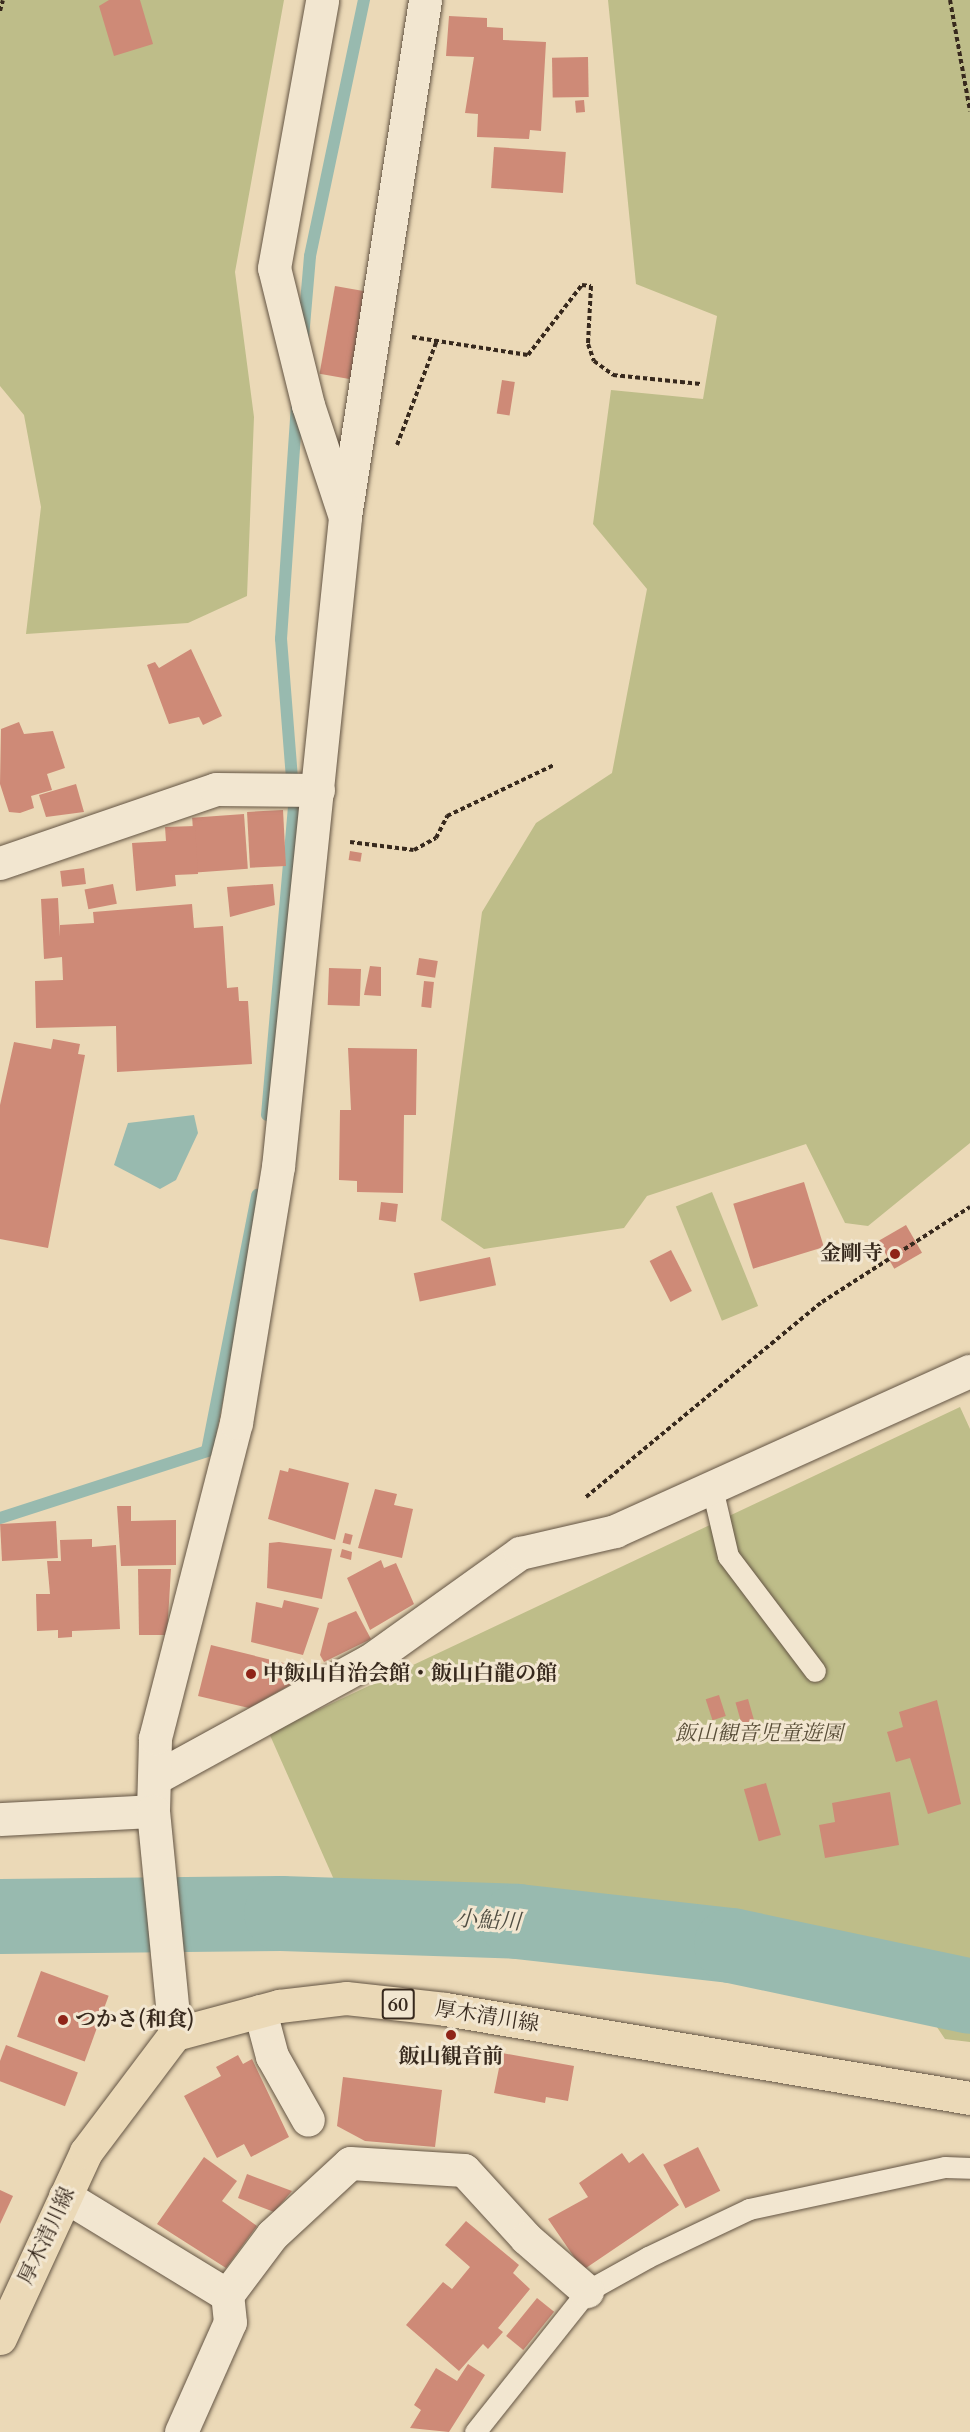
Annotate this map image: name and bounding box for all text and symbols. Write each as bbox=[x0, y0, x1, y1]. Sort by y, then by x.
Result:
place label: 金剛寺 bbox=[820, 1241, 883, 1267]
marker: 金剛寺 bbox=[888, 1247, 902, 1261]
place label: 中飯山自治会館・飯山白龍の館 bbox=[263, 1661, 557, 1687]
marker: 中飯山自治会館・飯山白龍の館 bbox=[244, 1667, 258, 1681]
park label: 飯山観音児童遊園 bbox=[675, 1721, 843, 1747]
water label: 小鮎川 bbox=[454, 1906, 522, 1936]
road number: 60 bbox=[382, 1987, 414, 2021]
street label: 厚木清川線 bbox=[433, 1996, 541, 2038]
place label: つかさ(和食) bbox=[75, 2007, 194, 2033]
marker: つかさ(和食) bbox=[56, 2013, 70, 2027]
marker: 飯山観音前 bbox=[444, 2028, 458, 2042]
place label: 飯山観音前 bbox=[399, 2044, 503, 2070]
street label: 厚木清川線 bbox=[13, 2183, 81, 2289]

